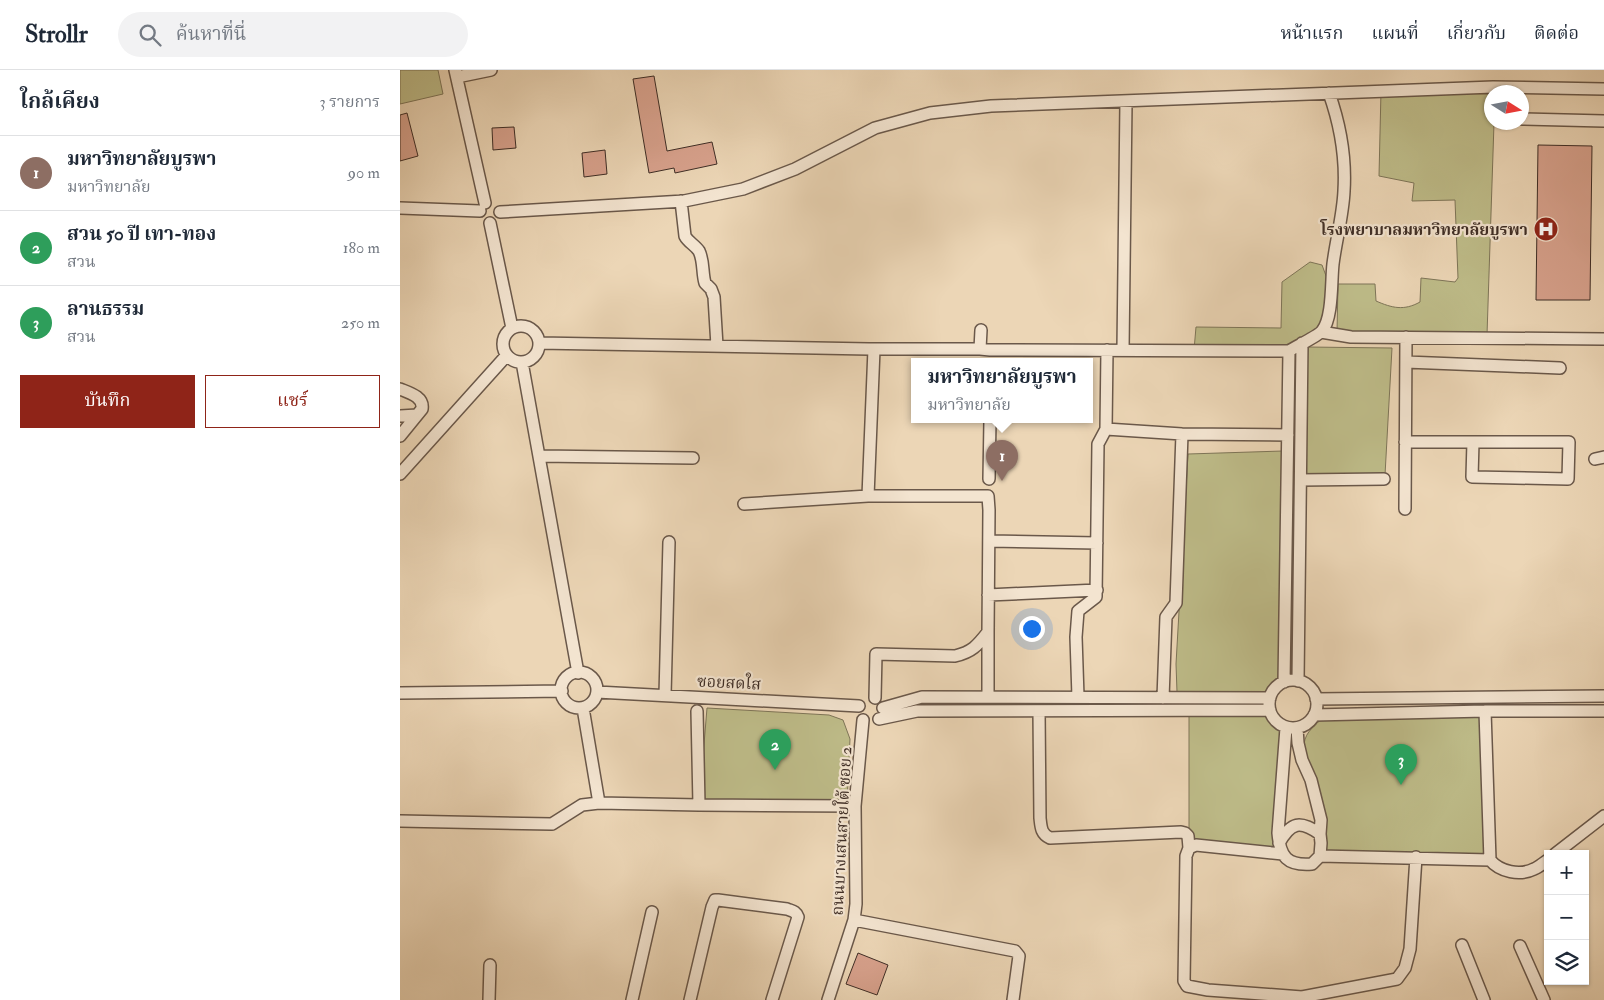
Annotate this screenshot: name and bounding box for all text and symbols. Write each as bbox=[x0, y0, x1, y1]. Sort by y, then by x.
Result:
search box bbox=[118, 12, 468, 57]
text: Strollr bbox=[25, 19, 88, 50]
icon: search bbox=[136, 21, 164, 49]
text: ค้นหาที่นี่ bbox=[176, 22, 246, 46]
text: หน้าแรก bbox=[1280, 22, 1343, 45]
text: แผนที่ bbox=[1371, 22, 1419, 45]
text: เกี่ยวกับ bbox=[1447, 22, 1506, 45]
text: ติดต่อ bbox=[1534, 22, 1579, 45]
north arrow bbox=[1484, 85, 1529, 130]
text: ใกล้เคียง bbox=[20, 88, 100, 115]
text: 3 รายการ bbox=[320, 92, 380, 112]
text: มหาวิทยาลัยบูรพา bbox=[67, 147, 216, 171]
text: 1 bbox=[33, 163, 39, 183]
text: 90 m bbox=[348, 163, 380, 183]
text: มหาวิทยาลัย bbox=[67, 177, 151, 197]
hospital icon: โรงพยาบาลมหาวิทยาลัยบูรพา bbox=[1533, 216, 1559, 242]
place label: โรงพยาบาลมหาวิทยาลัยบูรพา bbox=[1320, 219, 1528, 240]
text: สวน 50 ปี เทา-ทอง bbox=[67, 222, 216, 246]
text: 2 bbox=[32, 238, 40, 258]
text: 180 m bbox=[343, 238, 380, 258]
text: สวน bbox=[67, 252, 96, 272]
text: ลานธรรม bbox=[67, 297, 144, 321]
text: 3 bbox=[33, 313, 39, 333]
text: 250 m bbox=[341, 313, 380, 333]
text: สวน bbox=[67, 327, 96, 347]
popup bbox=[911, 358, 1093, 423]
text: มหาวิทยาลัยบูรพา bbox=[927, 365, 1077, 389]
button: บันทึก bbox=[20, 375, 195, 428]
button: แชร์ bbox=[205, 375, 380, 428]
text: มหาวิทยาลัย bbox=[927, 395, 1011, 415]
pin: 1 bbox=[986, 440, 1018, 481]
your location bbox=[1019, 616, 1045, 642]
street label: ซอยสดใส bbox=[696, 670, 762, 695]
pin: 2 bbox=[759, 729, 791, 770]
pin: 3 bbox=[1385, 744, 1417, 785]
street label: ถนนบางเสนสายใต้ ซอย 2 bbox=[827, 746, 856, 916]
map controls bbox=[1544, 850, 1589, 985]
button: + bbox=[1544, 850, 1589, 895]
button: − bbox=[1544, 895, 1589, 940]
button: layers bbox=[1544, 940, 1589, 985]

